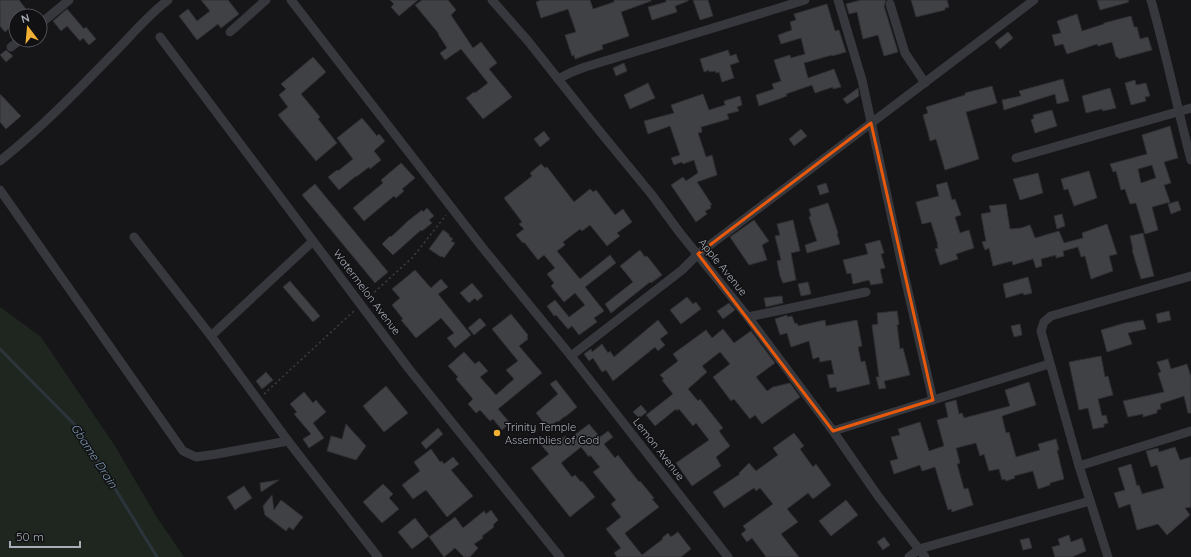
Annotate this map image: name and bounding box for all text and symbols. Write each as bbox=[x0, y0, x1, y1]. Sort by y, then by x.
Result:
north arrow bbox=[8, 8, 48, 48]
text: N bbox=[19, 11, 31, 26]
street label: Apple Avenue bbox=[696, 236, 750, 298]
street label: Watermelon Avenue bbox=[330, 246, 404, 338]
street label: Lemon Avenue bbox=[630, 415, 688, 483]
place label: Trinity Temple Assemblies of God bbox=[505, 420, 599, 447]
water label: Gbame Drain bbox=[68, 421, 121, 492]
marker: Trinity Temple Assemblies of God bbox=[492, 428, 502, 438]
scale bar bbox=[10, 523, 80, 549]
text: 50 m bbox=[16, 529, 44, 544]

